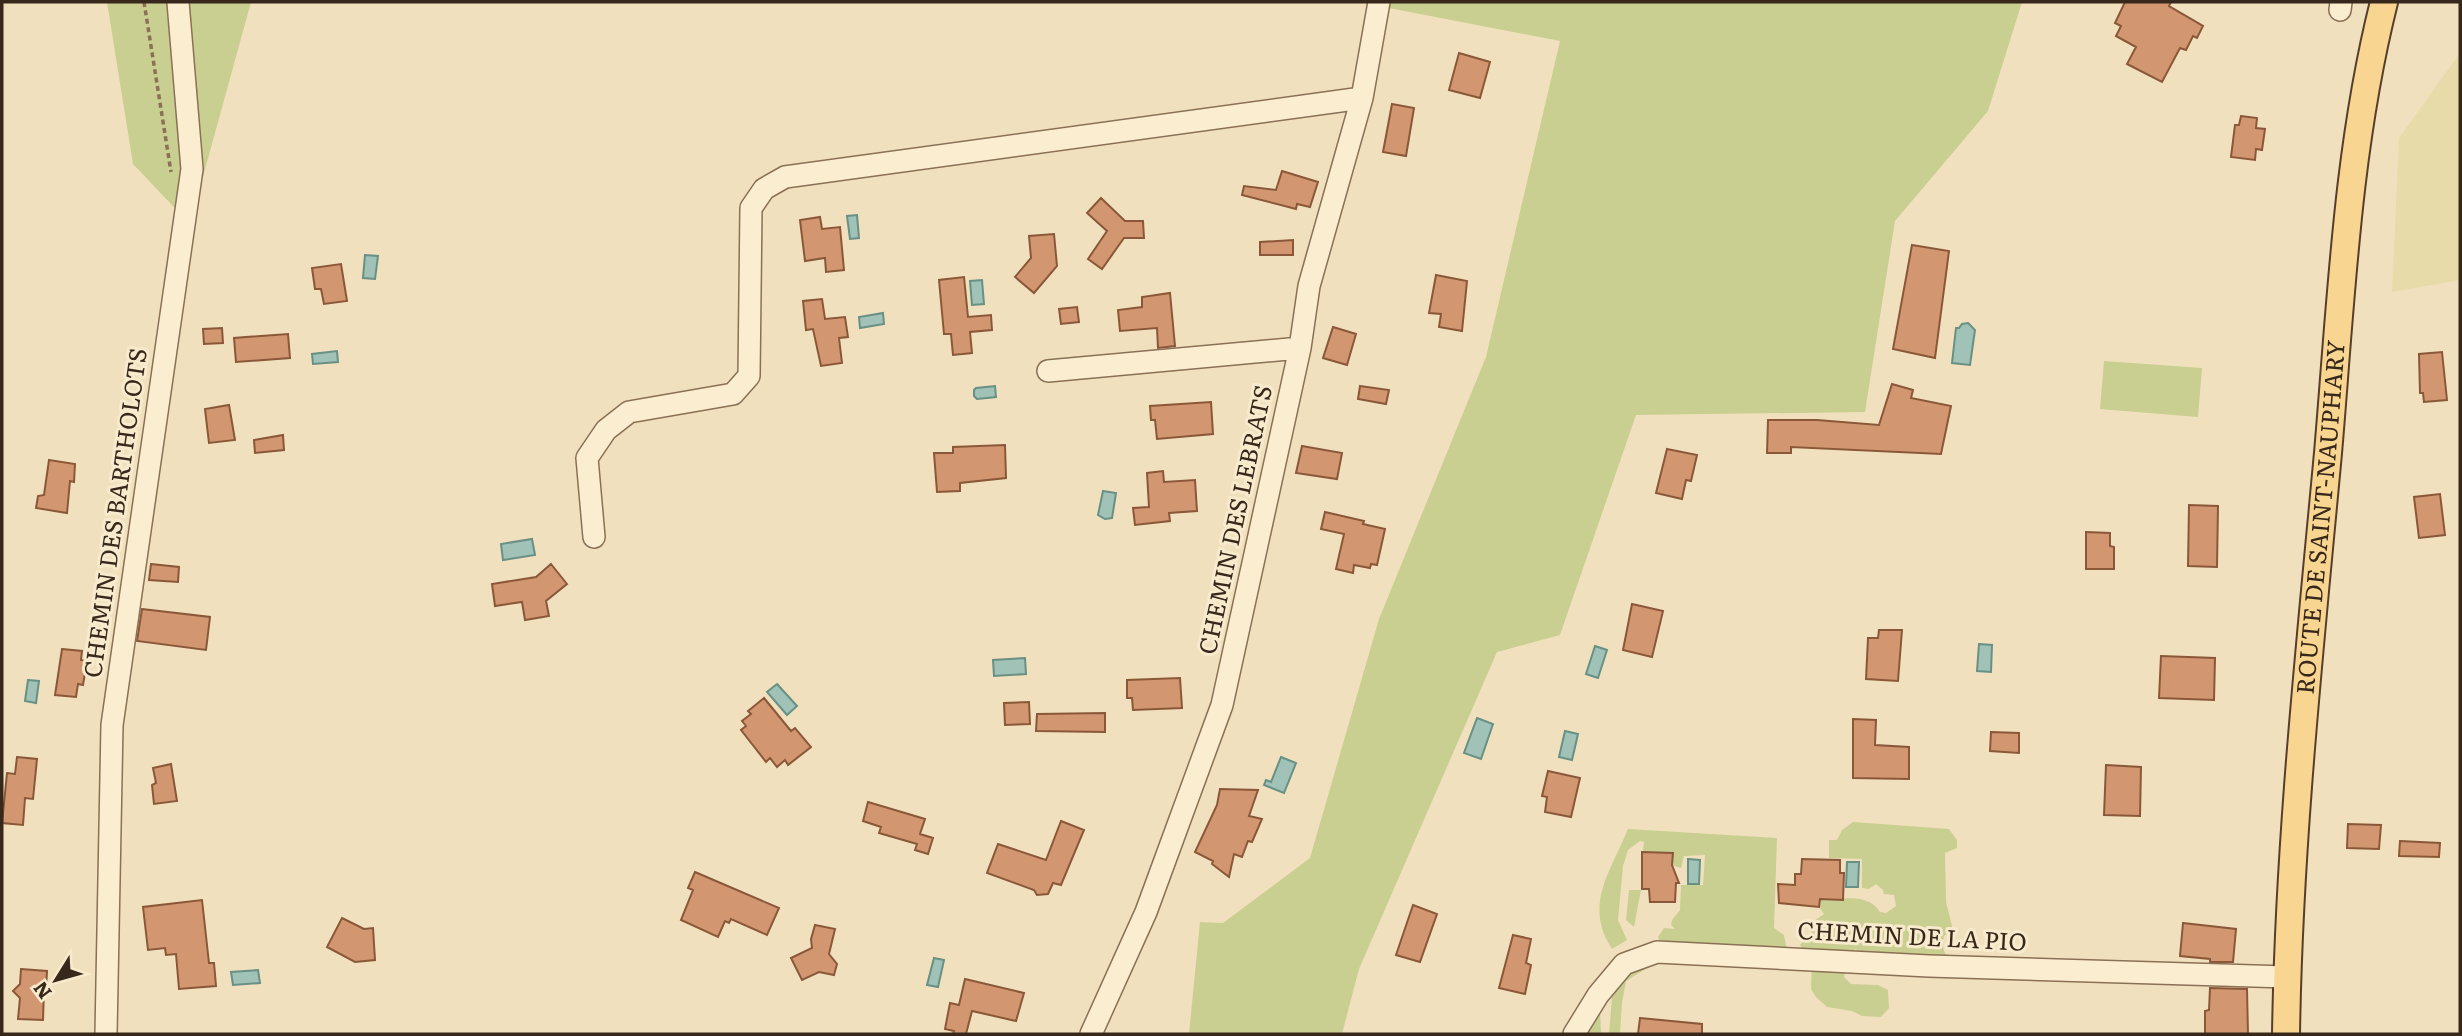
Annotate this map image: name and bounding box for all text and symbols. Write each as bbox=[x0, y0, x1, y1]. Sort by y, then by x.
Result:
street label: ROUTE DE SAINT-NAUPHARY bbox=[2286, 339, 2352, 696]
street label: CHEMIN DES BARTHOLOTS bbox=[73, 346, 154, 680]
street label: CHEMIN DES LEBRATS bbox=[1188, 382, 1279, 657]
street label: CHEMIN DE LA PIO bbox=[1797, 911, 2028, 958]
north arrow bbox=[21, 945, 91, 1015]
text: N bbox=[26, 976, 58, 1006]

